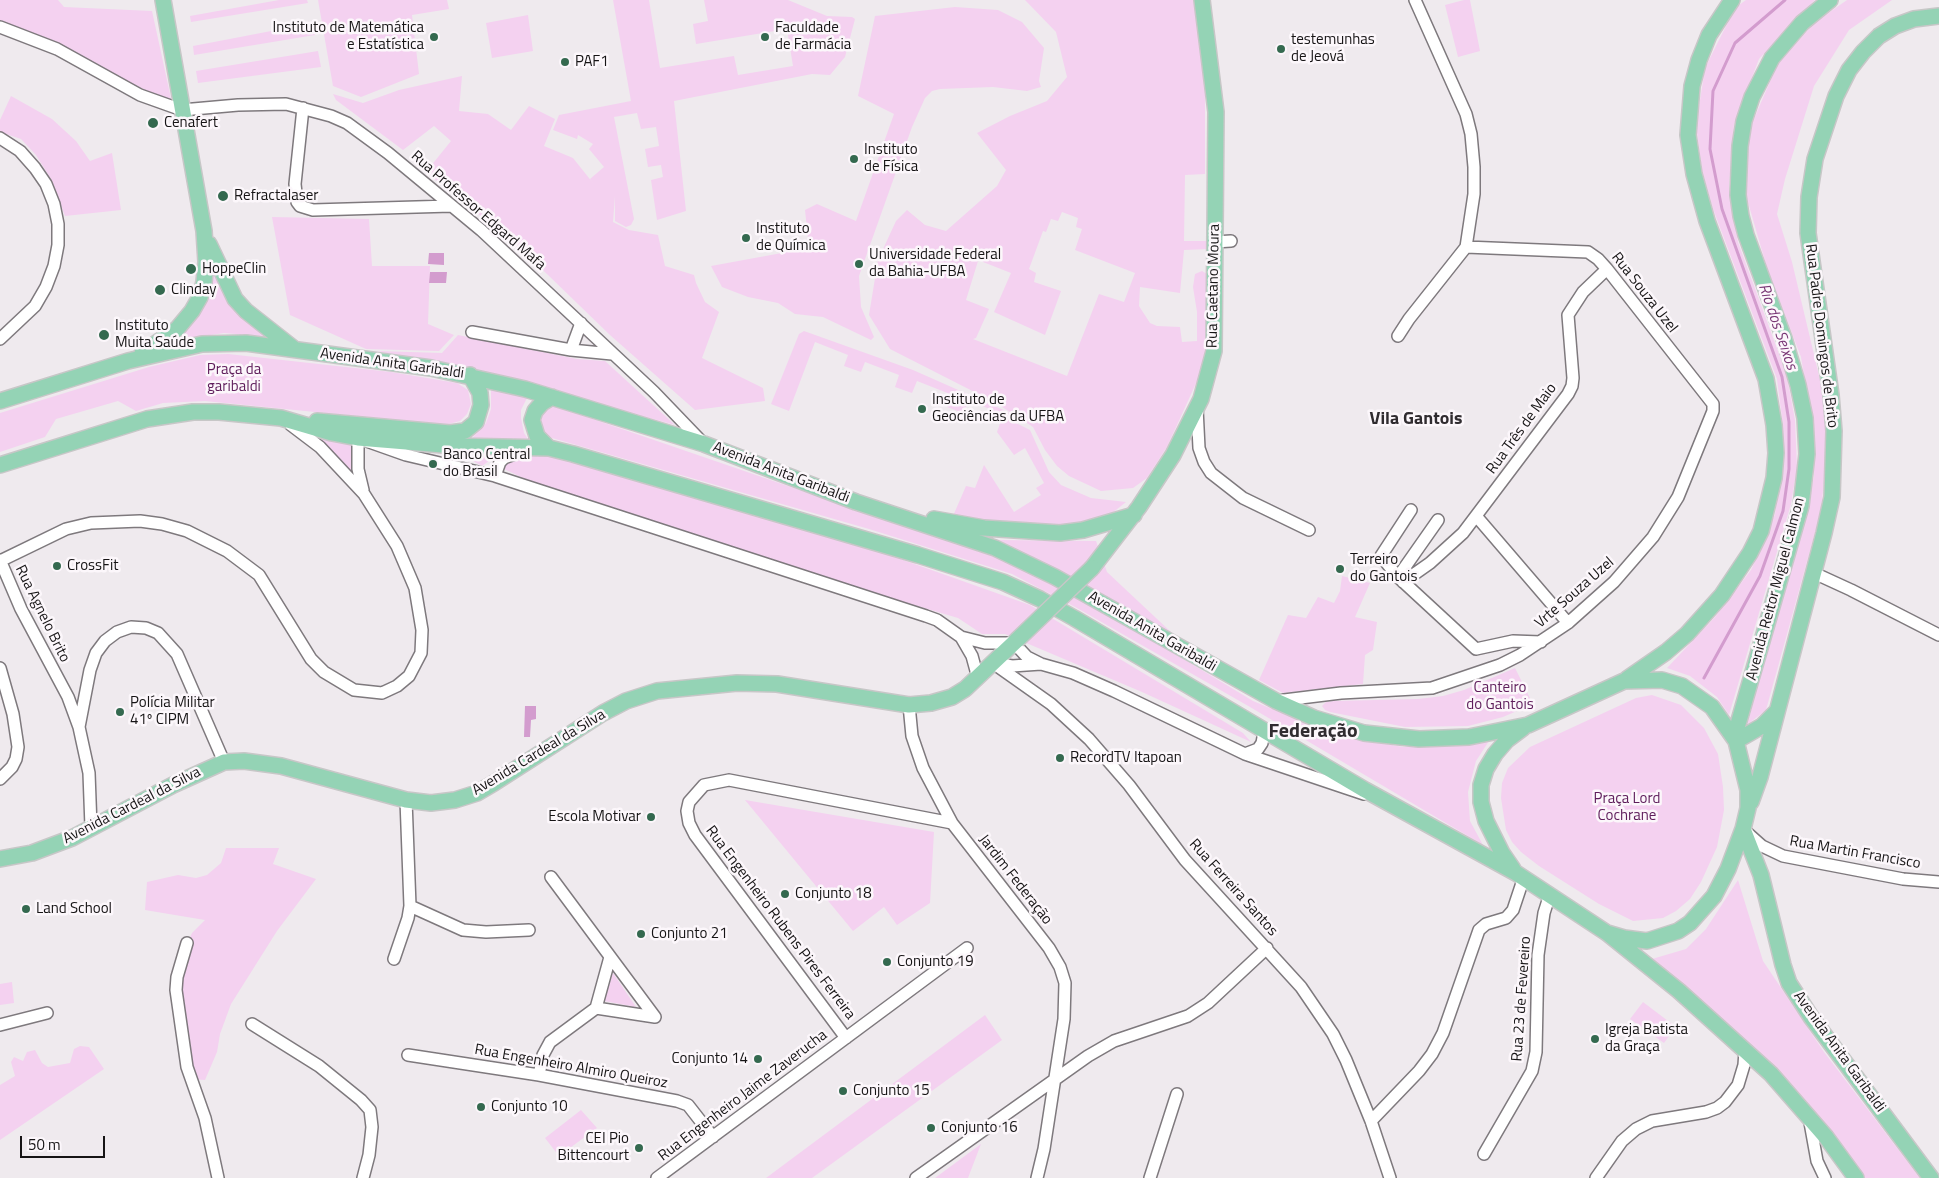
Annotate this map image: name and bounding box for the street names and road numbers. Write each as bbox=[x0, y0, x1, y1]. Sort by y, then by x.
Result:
street label: Rua Professor Edgard Mafa bbox=[407, 148, 549, 274]
street label: Rua Caetano Moura bbox=[1204, 224, 1224, 348]
street label: Rua Padre Domingos de Brito bbox=[1801, 243, 1841, 429]
street label: Rua Souza Uzel bbox=[1607, 249, 1681, 337]
street label: Avenida Anita Garibaldi bbox=[319, 345, 465, 383]
street label: Rua Três de Maio bbox=[1483, 380, 1561, 478]
street label: Avenida Anita Garibaldi bbox=[710, 439, 852, 507]
street label: Avenida Reitor Miguel Calmon bbox=[1743, 496, 1809, 682]
street label: Vrte Souza Uzel bbox=[1532, 554, 1618, 632]
street label: Rua Agnelo Brito bbox=[11, 563, 73, 665]
street label: Avenida Anita Garibaldi bbox=[1085, 588, 1219, 676]
street label: Avenida Cardeal da Silva bbox=[469, 706, 609, 800]
street label: Avenida Cardeal da Silva bbox=[60, 763, 204, 849]
street label: Rua Engenheiro Rubens Pires Ferreira bbox=[701, 823, 859, 1023]
street label: Jardim Federação bbox=[974, 831, 1056, 929]
street label: Rua Martin Francisco bbox=[1788, 833, 1922, 873]
street label: Rua Ferreira Santos bbox=[1185, 836, 1281, 940]
street label: Rua 23 de Fevereiro bbox=[1509, 936, 1535, 1062]
street label: Avenida Anita Garibaldi bbox=[1789, 988, 1889, 1116]
street label: Rua Engenheiro Jaime Zaverucha bbox=[655, 1027, 831, 1165]
street label: Rua Engenheiro Almiro Queiroz bbox=[473, 1041, 669, 1093]

